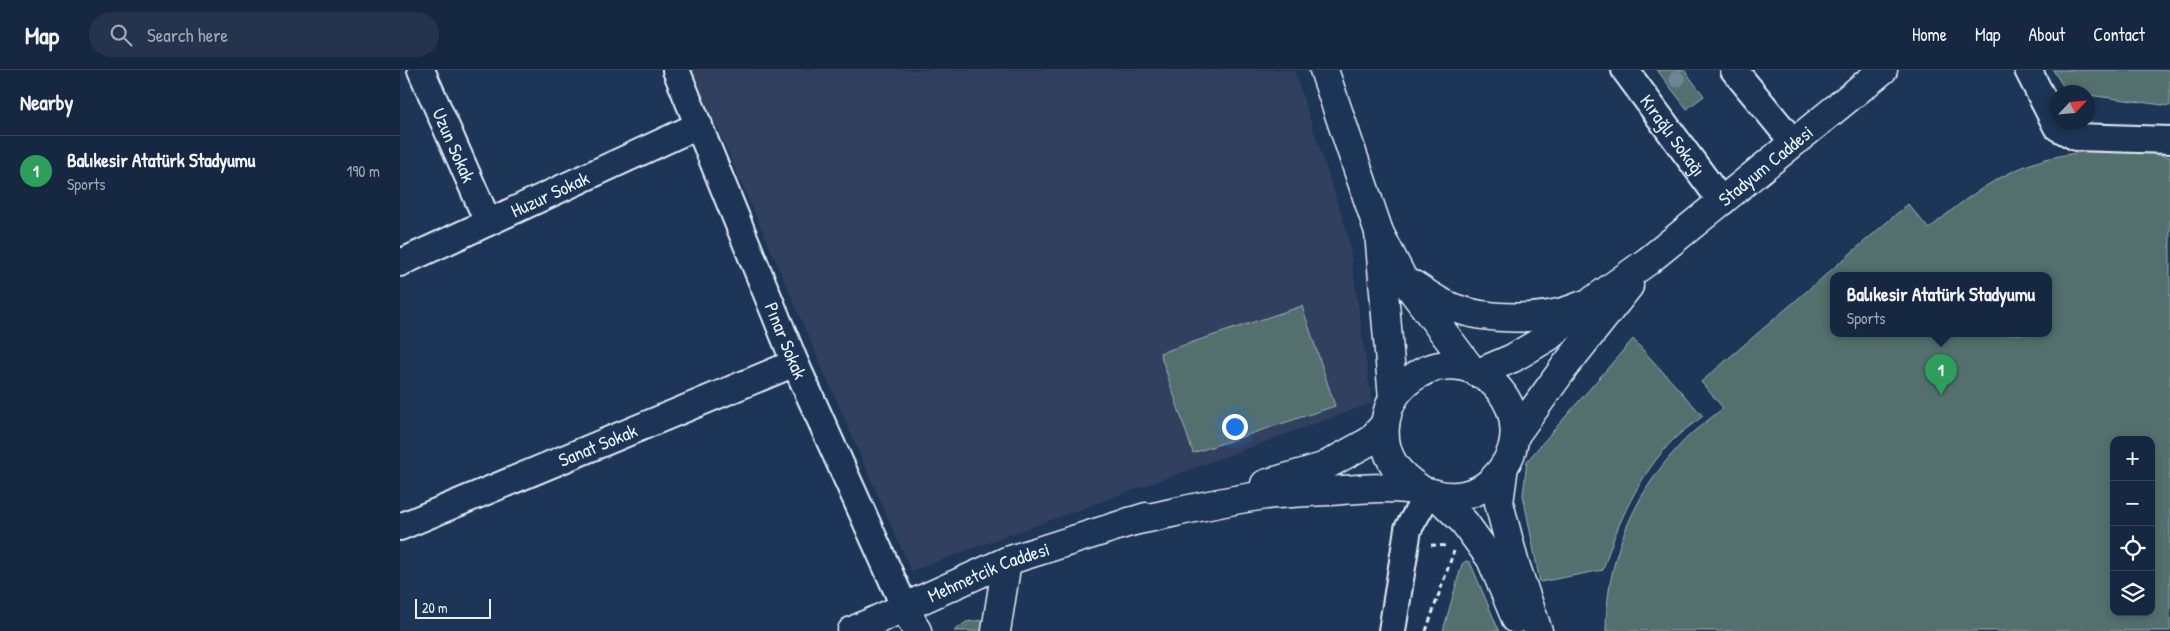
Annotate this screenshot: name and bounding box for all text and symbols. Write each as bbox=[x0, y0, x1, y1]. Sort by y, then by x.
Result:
search box bbox=[89, 12, 439, 57]
text: Map bbox=[25, 19, 59, 51]
icon: search bbox=[107, 21, 135, 49]
text: Search here bbox=[147, 22, 228, 48]
text: Home bbox=[1912, 22, 1947, 47]
text: Map bbox=[1975, 22, 2000, 47]
text: About bbox=[2028, 22, 2065, 47]
text: Contact bbox=[2093, 22, 2145, 47]
north arrow bbox=[2050, 85, 2095, 130]
text: Nearby bbox=[20, 88, 73, 117]
street label: Kırağlı Sokağı bbox=[1634, 89, 1712, 182]
street label: Uzun Sokak bbox=[426, 104, 482, 186]
street label: Stadyum Caddesi bbox=[1713, 119, 1818, 212]
text: Balıkesir Atatürk Stadyumu bbox=[67, 147, 255, 173]
text: 1 bbox=[33, 160, 39, 182]
text: 190 m bbox=[347, 160, 380, 182]
street label: Huzur Sokak bbox=[506, 164, 593, 223]
text: Sports bbox=[67, 173, 105, 195]
popup bbox=[1830, 272, 2052, 337]
text: Balıkesir Atatürk Stadyumu bbox=[1847, 281, 2035, 307]
street label: Pınar Sokak bbox=[759, 298, 814, 383]
text: Sports bbox=[1847, 307, 1885, 329]
pin: 1 bbox=[1925, 354, 1957, 395]
your location bbox=[1222, 414, 1248, 440]
street label: Sanat Sokak bbox=[554, 417, 641, 473]
map controls bbox=[2110, 436, 2155, 616]
button: + bbox=[2110, 436, 2155, 481]
button: − bbox=[2110, 481, 2155, 526]
button: locate bbox=[2110, 526, 2155, 571]
street label: Mehmetcik Caddesi bbox=[923, 535, 1053, 608]
button: layers bbox=[2110, 571, 2155, 616]
scale bar bbox=[415, 596, 491, 619]
text: 20 m bbox=[422, 598, 448, 617]

